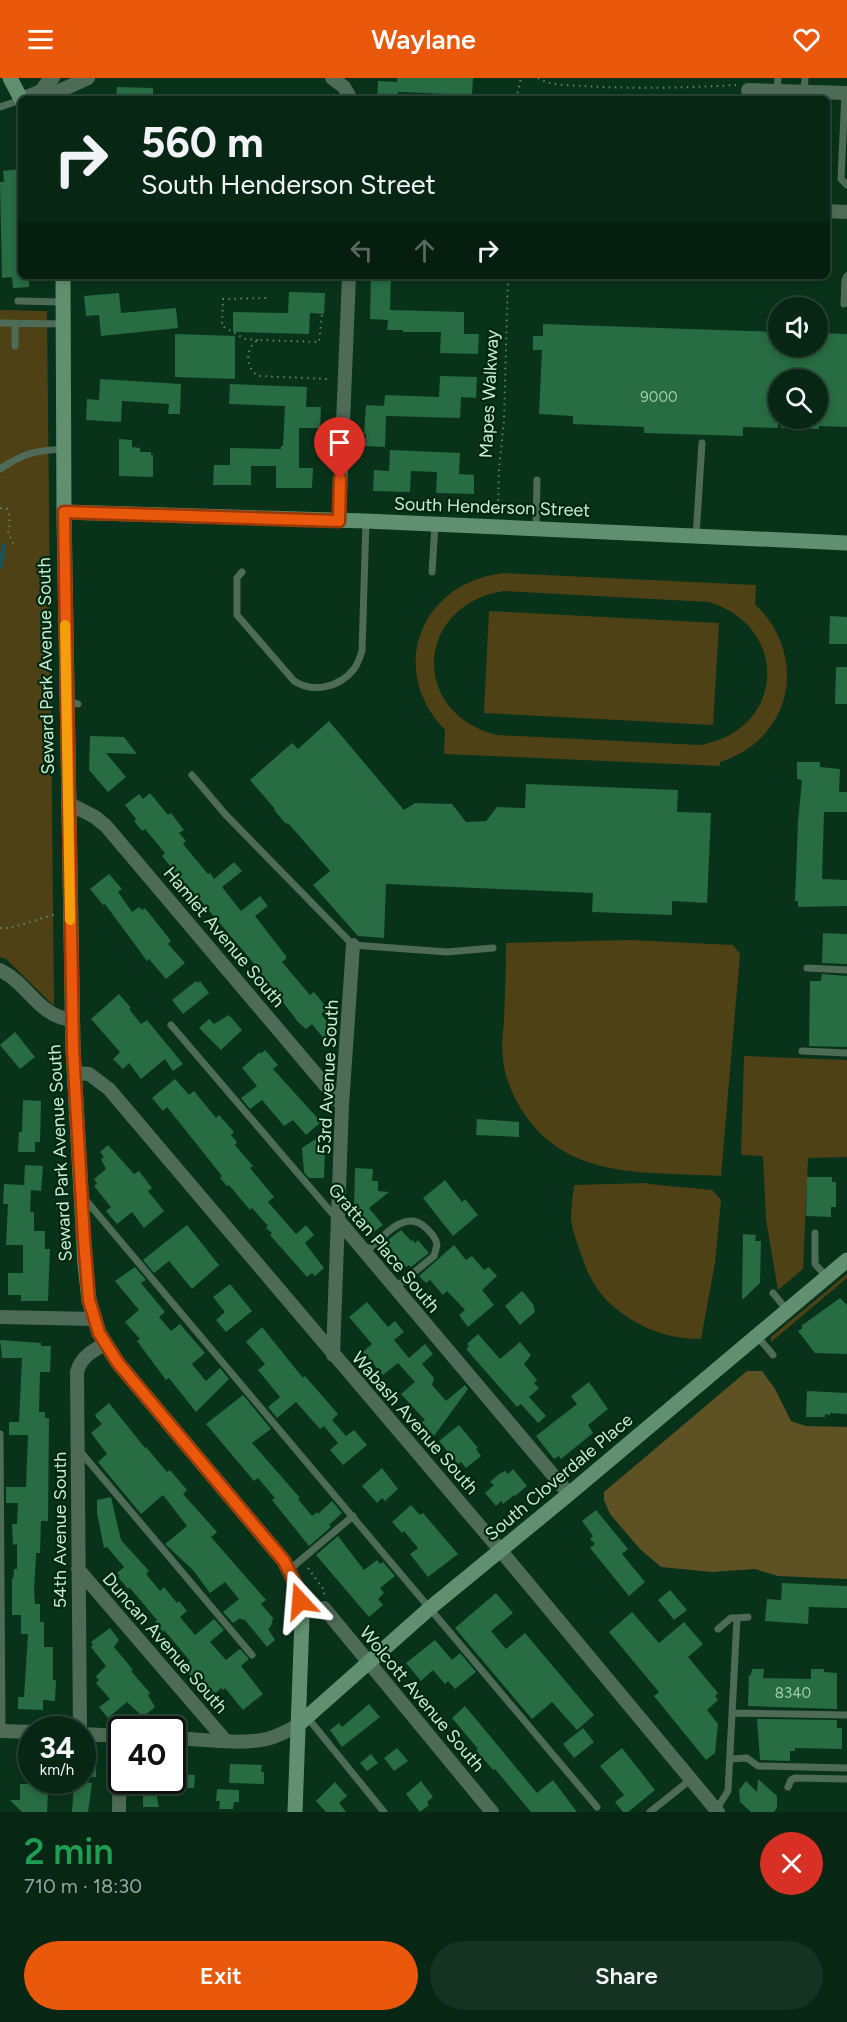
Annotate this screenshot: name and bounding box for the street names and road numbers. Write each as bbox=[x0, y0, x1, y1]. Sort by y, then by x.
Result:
street label: Mapes Walkway bbox=[475, 329, 503, 459]
street label: South Henderson Street bbox=[393, 493, 591, 521]
street label: Seward Park Avenue South bbox=[33, 557, 59, 775]
street label: Hamlet Avenue South bbox=[159, 862, 289, 1012]
street label: 53rd Avenue South bbox=[313, 999, 343, 1155]
street label: Seward Park Avenue South bbox=[43, 1044, 77, 1262]
street label: Grattan Place South bbox=[323, 1179, 445, 1317]
street label: Wabash Avenue South bbox=[347, 1347, 483, 1499]
street label: South Cloverdale Place bbox=[481, 1409, 637, 1545]
street label: 54th Avenue South bbox=[49, 1452, 71, 1608]
street label: Duncan Avenue South bbox=[98, 1568, 232, 1718]
street label: Wolcott Avenue South bbox=[355, 1622, 489, 1776]

